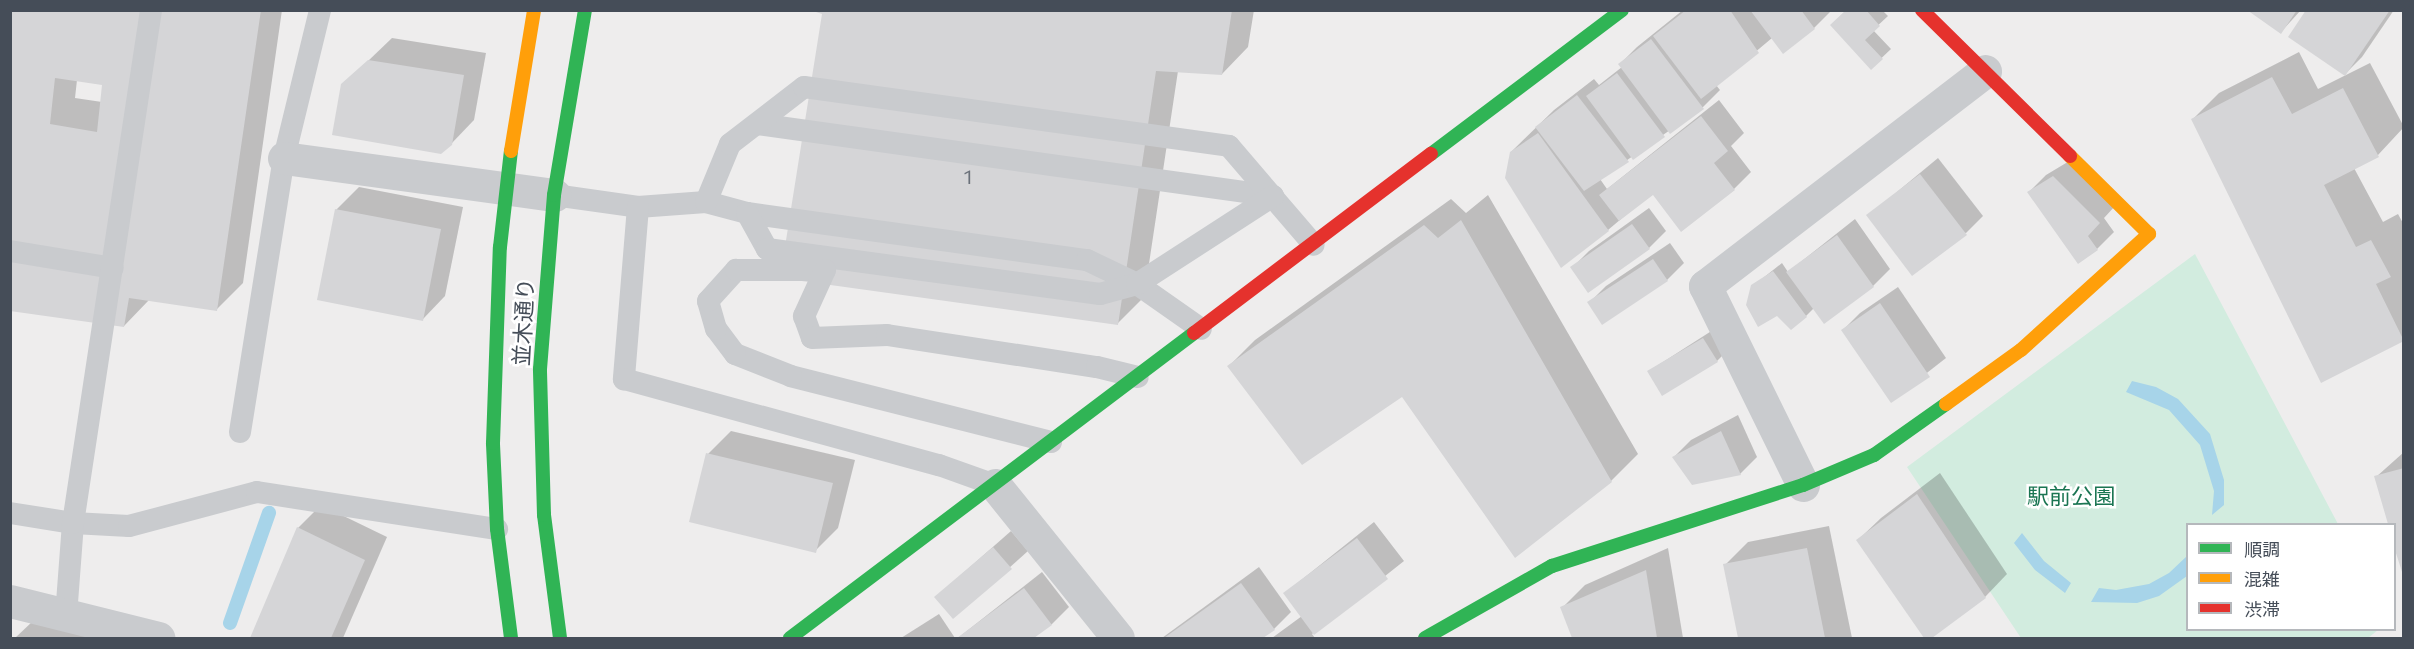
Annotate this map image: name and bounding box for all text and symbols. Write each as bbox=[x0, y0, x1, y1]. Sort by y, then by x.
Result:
house number: 1 bbox=[964, 164, 972, 188]
street label: 並木通り bbox=[508, 277, 538, 367]
park label: 駅前公園 bbox=[2027, 483, 2115, 509]
legend bbox=[2186, 523, 2396, 631]
text: 順調 bbox=[2244, 538, 2280, 560]
text: 混雑 bbox=[2244, 568, 2280, 590]
text: 渋滞 bbox=[2244, 598, 2280, 620]

